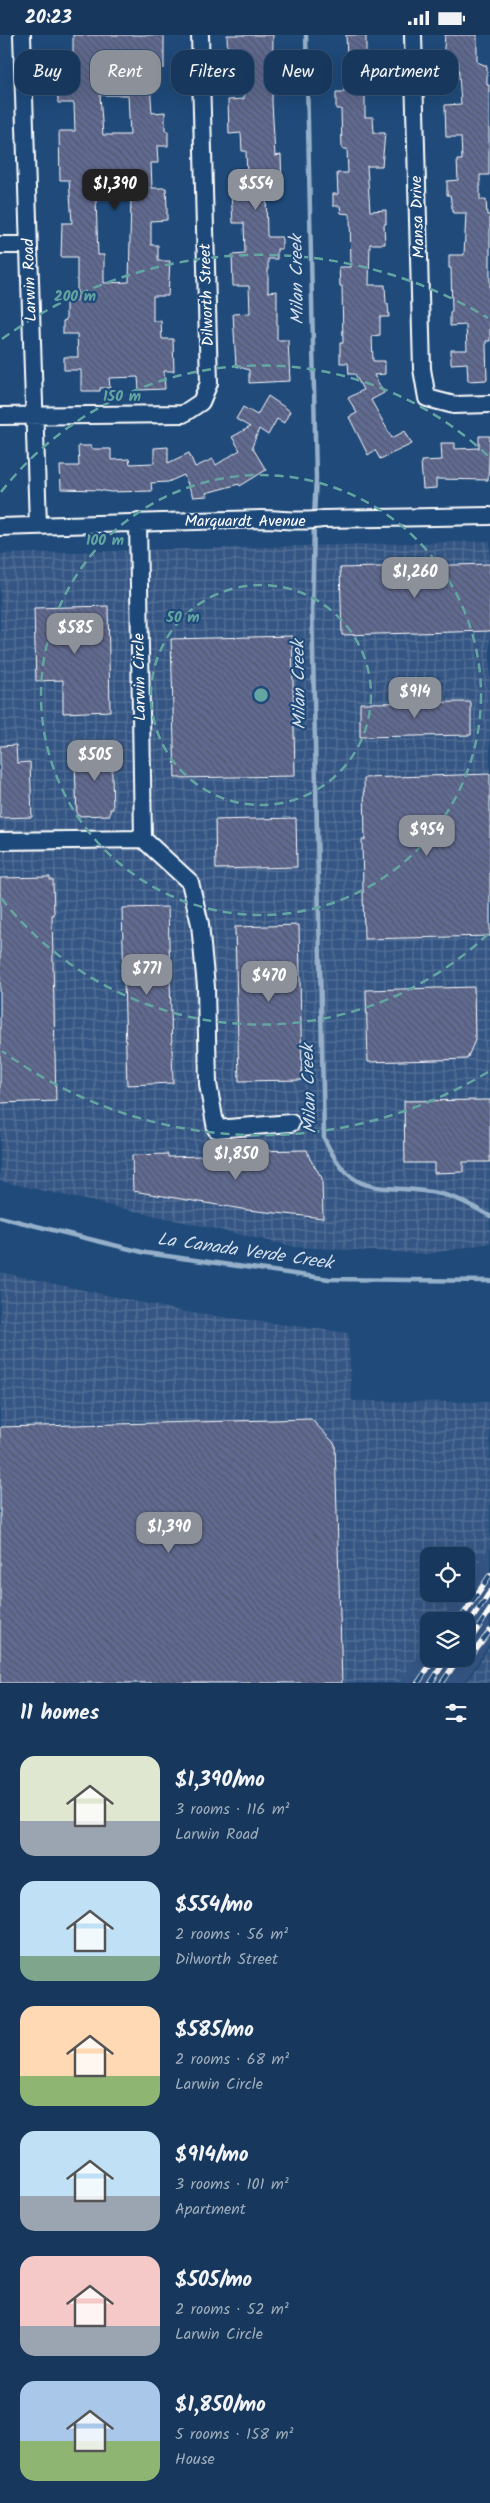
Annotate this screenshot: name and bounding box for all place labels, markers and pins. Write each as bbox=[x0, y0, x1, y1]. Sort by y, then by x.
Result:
pin: $1,390 bbox=[74, 169, 156, 211]
pin: $554 bbox=[226, 169, 286, 211]
pin: $1,260 bbox=[374, 557, 456, 599]
pin: $585 bbox=[45, 613, 105, 655]
pin: $914 bbox=[385, 677, 445, 719]
centre of rings bbox=[252, 686, 270, 704]
pin: $505 bbox=[65, 739, 125, 782]
pin: $954 bbox=[397, 815, 457, 857]
pin: $771 bbox=[117, 953, 177, 996]
pin: $470 bbox=[239, 961, 299, 1003]
pin: $1,850 bbox=[195, 1139, 277, 1181]
pin: $1,390 bbox=[128, 1511, 210, 1554]

